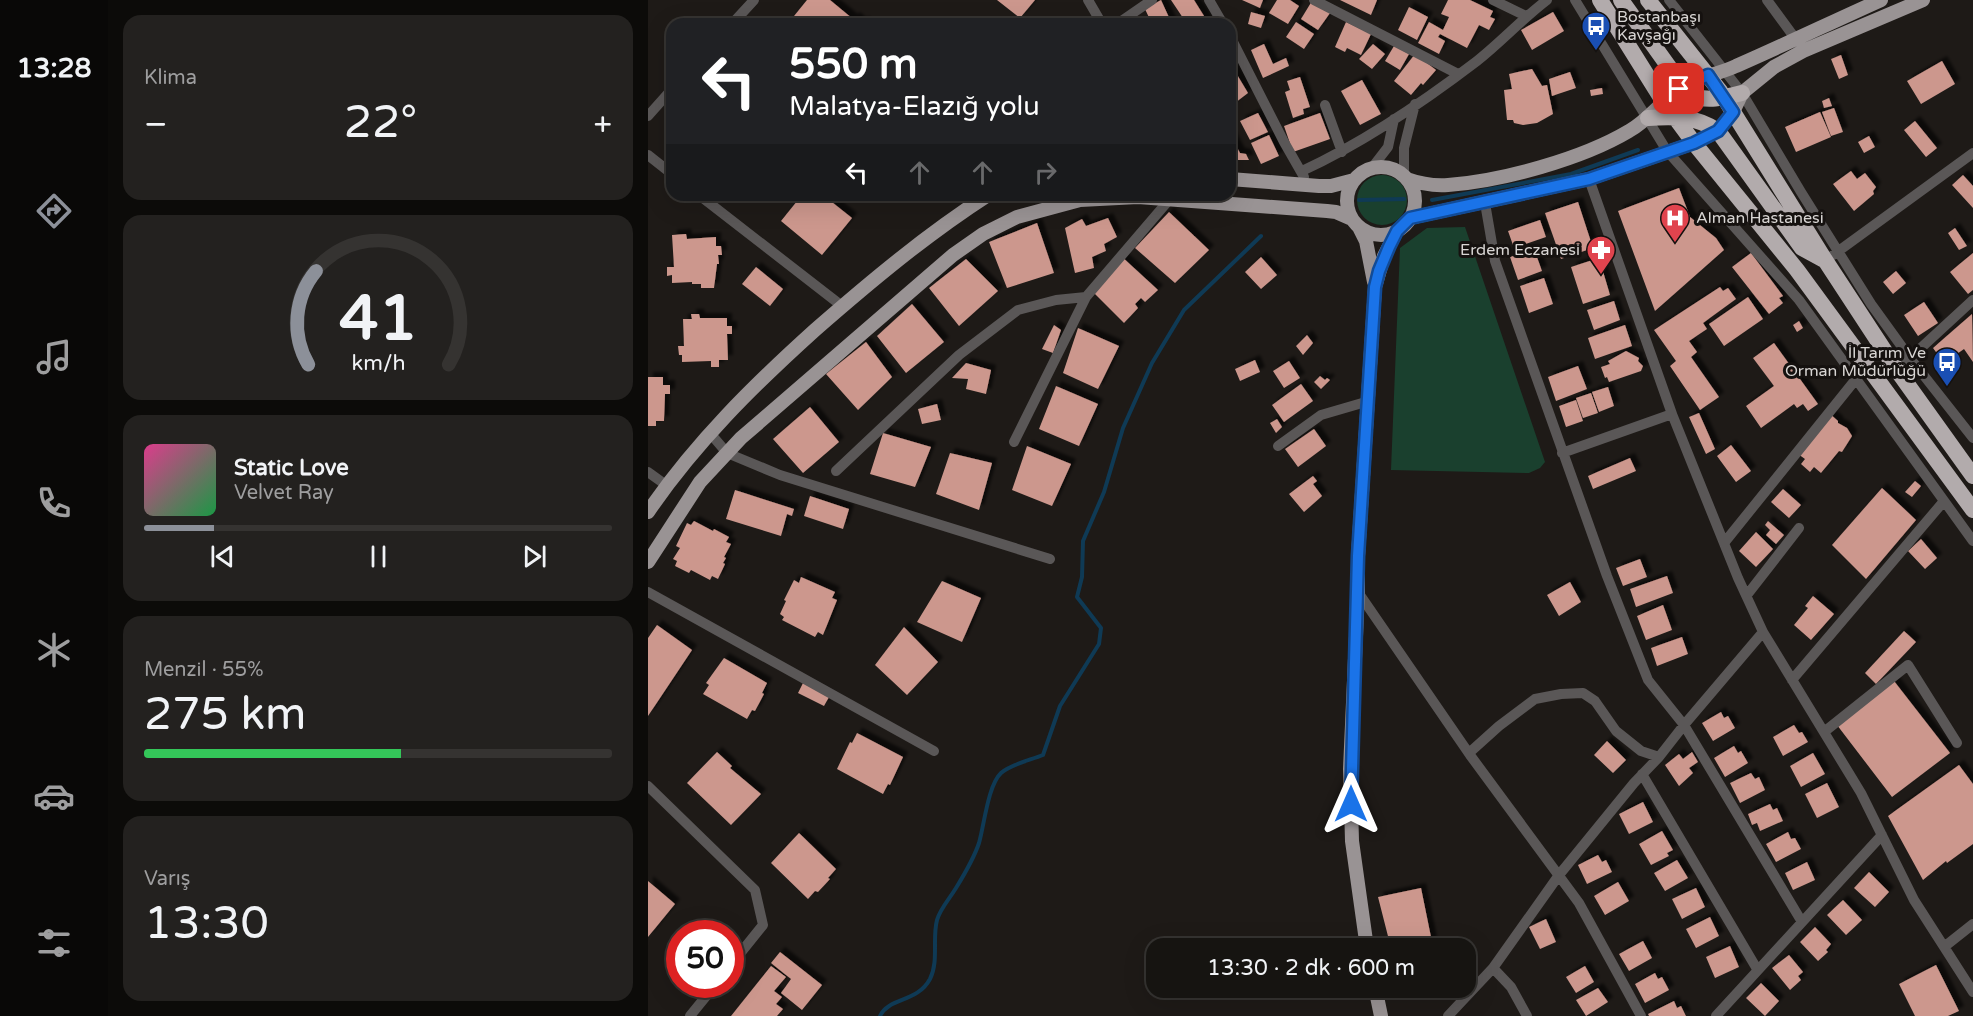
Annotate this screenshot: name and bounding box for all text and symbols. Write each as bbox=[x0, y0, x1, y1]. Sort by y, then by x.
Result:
place label: Bostanbaşı Kavşağı bbox=[1617, 7, 1701, 45]
bus stop icon: Bostanbaşı Kavşağı bbox=[1580, 10, 1612, 52]
text: 550 m bbox=[789, 39, 918, 90]
icon: left bbox=[690, 42, 768, 120]
text: 13:28 bbox=[17, 52, 91, 85]
pin bbox=[1653, 63, 1704, 114]
text: Klima bbox=[144, 66, 197, 90]
icon: arrive bbox=[1662, 72, 1695, 105]
text: Malatya-Elazığ yolu bbox=[789, 90, 1040, 123]
text: 22° bbox=[344, 96, 417, 150]
text: − bbox=[144, 105, 168, 144]
text: + bbox=[593, 105, 612, 144]
icon: left bbox=[840, 156, 873, 189]
icon: ahead bbox=[903, 156, 936, 189]
icon: ahead bbox=[966, 156, 999, 189]
icon: right bbox=[1029, 156, 1062, 189]
icon: directions bbox=[33, 190, 75, 232]
hospital icon: Alman Hastanesi bbox=[1659, 202, 1691, 244]
place label: Alman Hastanesi bbox=[1696, 208, 1824, 228]
pharmacy icon: Erdem Eczanesi bbox=[1585, 234, 1617, 276]
place label: Erdem Eczanesi bbox=[1460, 240, 1580, 260]
text: 41 bbox=[339, 282, 417, 357]
icon: music bbox=[33, 336, 75, 378]
place label: İl Tarım Ve Orman Müdürlüğü bbox=[1785, 343, 1926, 381]
bus stop icon: İl Tarım Ve Orman Müdürlüğü bbox=[1931, 346, 1963, 388]
text: km/h bbox=[351, 350, 405, 376]
text: Static Love bbox=[234, 455, 349, 481]
text: Velvet Ray bbox=[234, 481, 334, 505]
icon: phone bbox=[33, 482, 75, 524]
icon: previous bbox=[206, 540, 239, 573]
icon: pause bbox=[362, 540, 395, 573]
icon: next bbox=[518, 540, 551, 573]
icon: climate bbox=[33, 629, 75, 671]
text: Menzil · 55% bbox=[144, 658, 263, 682]
text: 275 km bbox=[144, 688, 306, 742]
position arrow bbox=[1319, 772, 1383, 836]
icon: car bbox=[33, 775, 75, 817]
text: Varış bbox=[144, 867, 190, 891]
text: 13:30 bbox=[144, 897, 269, 951]
speed limit sign: 50 bbox=[666, 920, 744, 998]
icon: filters bbox=[33, 922, 75, 964]
text: 13:30 · 2 dk · 600 m bbox=[1207, 955, 1415, 981]

